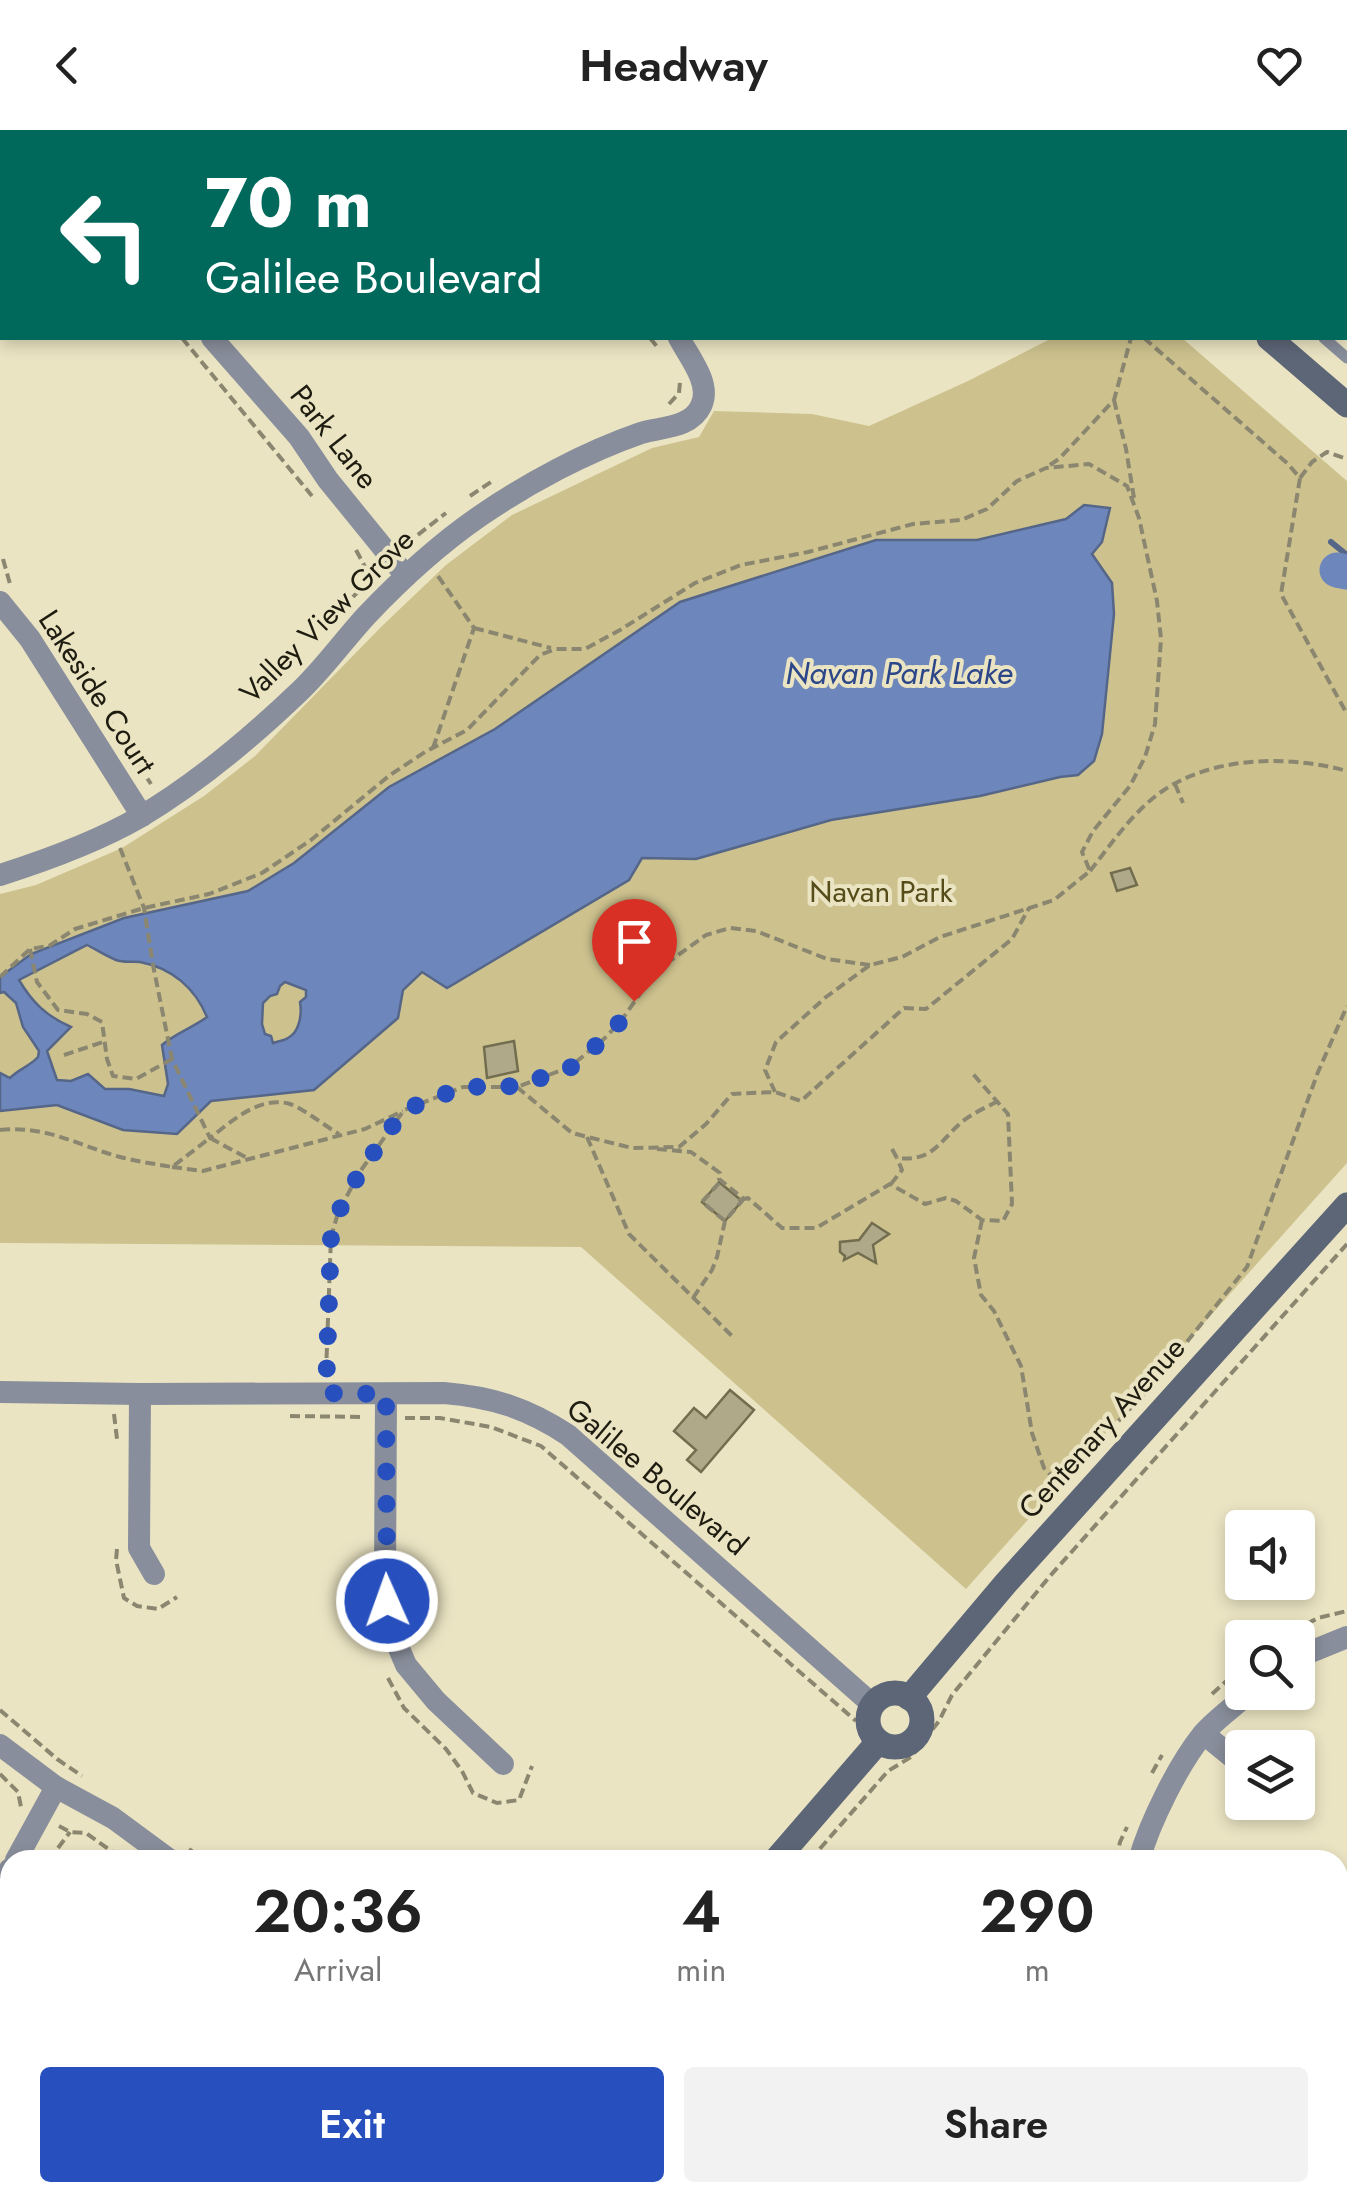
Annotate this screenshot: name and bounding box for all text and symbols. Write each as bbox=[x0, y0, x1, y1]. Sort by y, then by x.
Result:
text: Headway bbox=[579, 33, 768, 98]
icon: back bbox=[40, 38, 95, 93]
icon: heart bbox=[1252, 38, 1307, 93]
text: 70 m bbox=[205, 152, 372, 253]
icon: left bbox=[40, 170, 170, 300]
text: Galilee Boulevard bbox=[205, 245, 542, 310]
street label: Park Lane bbox=[280, 376, 389, 498]
street label: Valley View Grove bbox=[230, 519, 424, 713]
street label: Lakeside Court bbox=[28, 601, 167, 783]
water label: Navan Park Lake bbox=[785, 650, 1013, 696]
park label: Navan Park bbox=[809, 870, 953, 913]
pin bbox=[592, 899, 677, 1002]
icon: arrive bbox=[607, 914, 662, 969]
street label: Centenary Avenue bbox=[1008, 1327, 1195, 1528]
street label: Galilee Boulevard bbox=[557, 1388, 757, 1565]
map controls bbox=[1225, 1510, 1315, 1820]
button: sound bbox=[1225, 1510, 1315, 1600]
position arrow bbox=[335, 1549, 439, 1653]
button: search bbox=[1225, 1620, 1315, 1710]
button: layers bbox=[1225, 1730, 1315, 1820]
text: 20:36 bbox=[253, 1868, 423, 1955]
text: 4 bbox=[681, 1868, 721, 1955]
text: 290 bbox=[980, 1868, 1095, 1955]
text: Arrival bbox=[294, 1947, 382, 1993]
text: min bbox=[676, 1947, 726, 1993]
text: m bbox=[1025, 1947, 1050, 1993]
button: Exit bbox=[40, 2067, 664, 2182]
button: Share bbox=[684, 2067, 1308, 2182]

